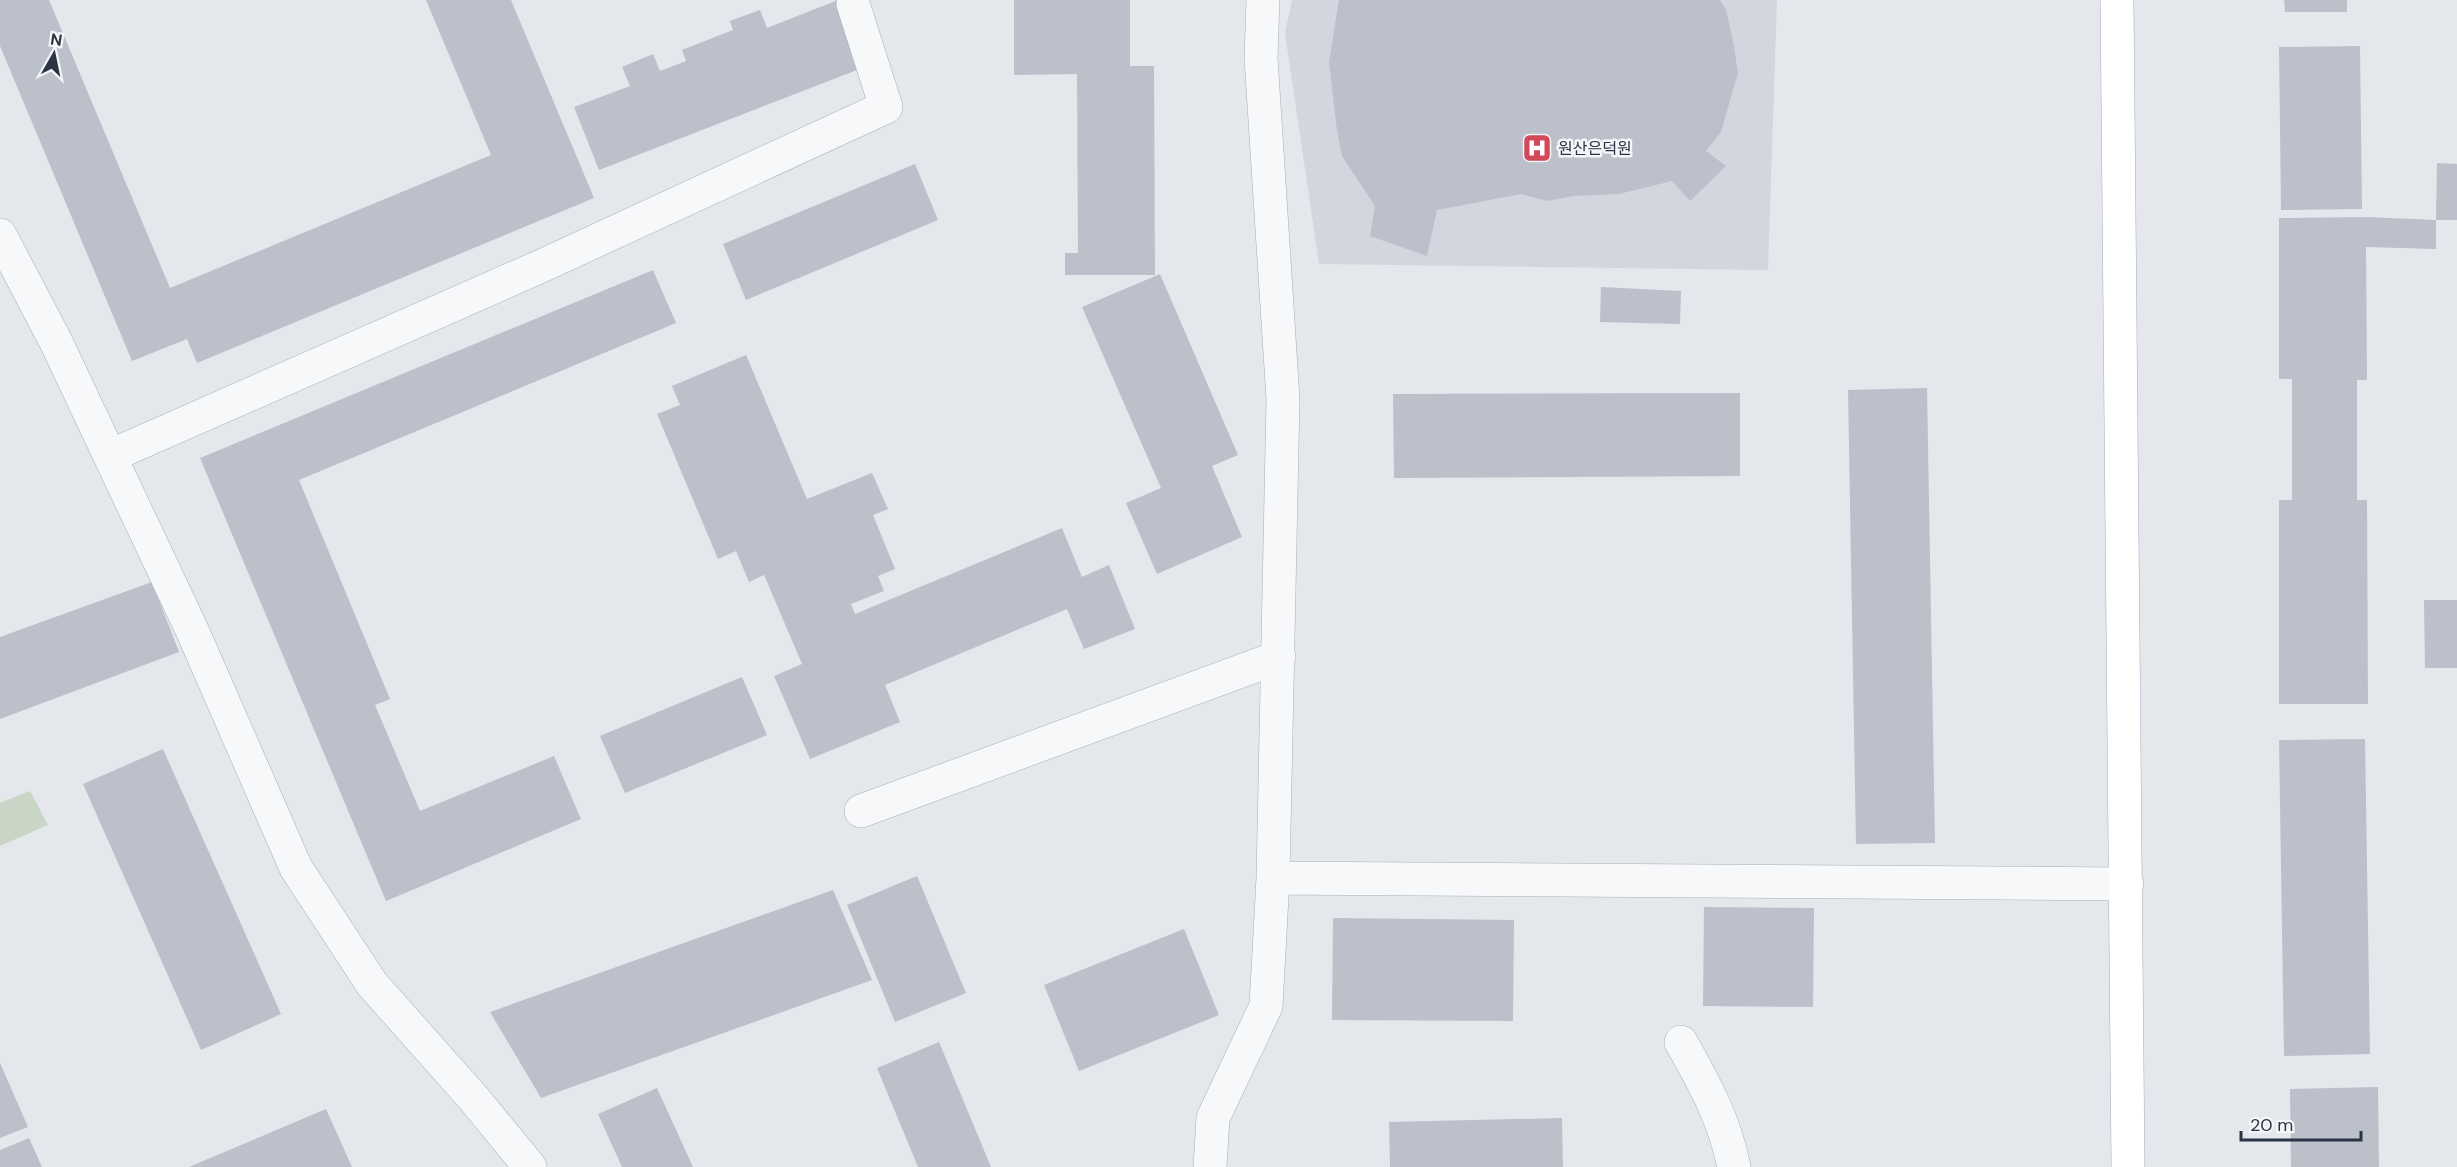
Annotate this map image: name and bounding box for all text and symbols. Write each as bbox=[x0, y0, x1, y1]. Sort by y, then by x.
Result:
north arrow bbox=[24, 24, 84, 84]
text: N bbox=[49, 28, 64, 51]
hospital icon: 원산은덕원 bbox=[1521, 132, 1553, 164]
place label: 원산은덕원 bbox=[1558, 138, 1632, 159]
scale bar bbox=[2241, 1104, 2361, 1142]
text: 20 m bbox=[2250, 1113, 2293, 1137]

